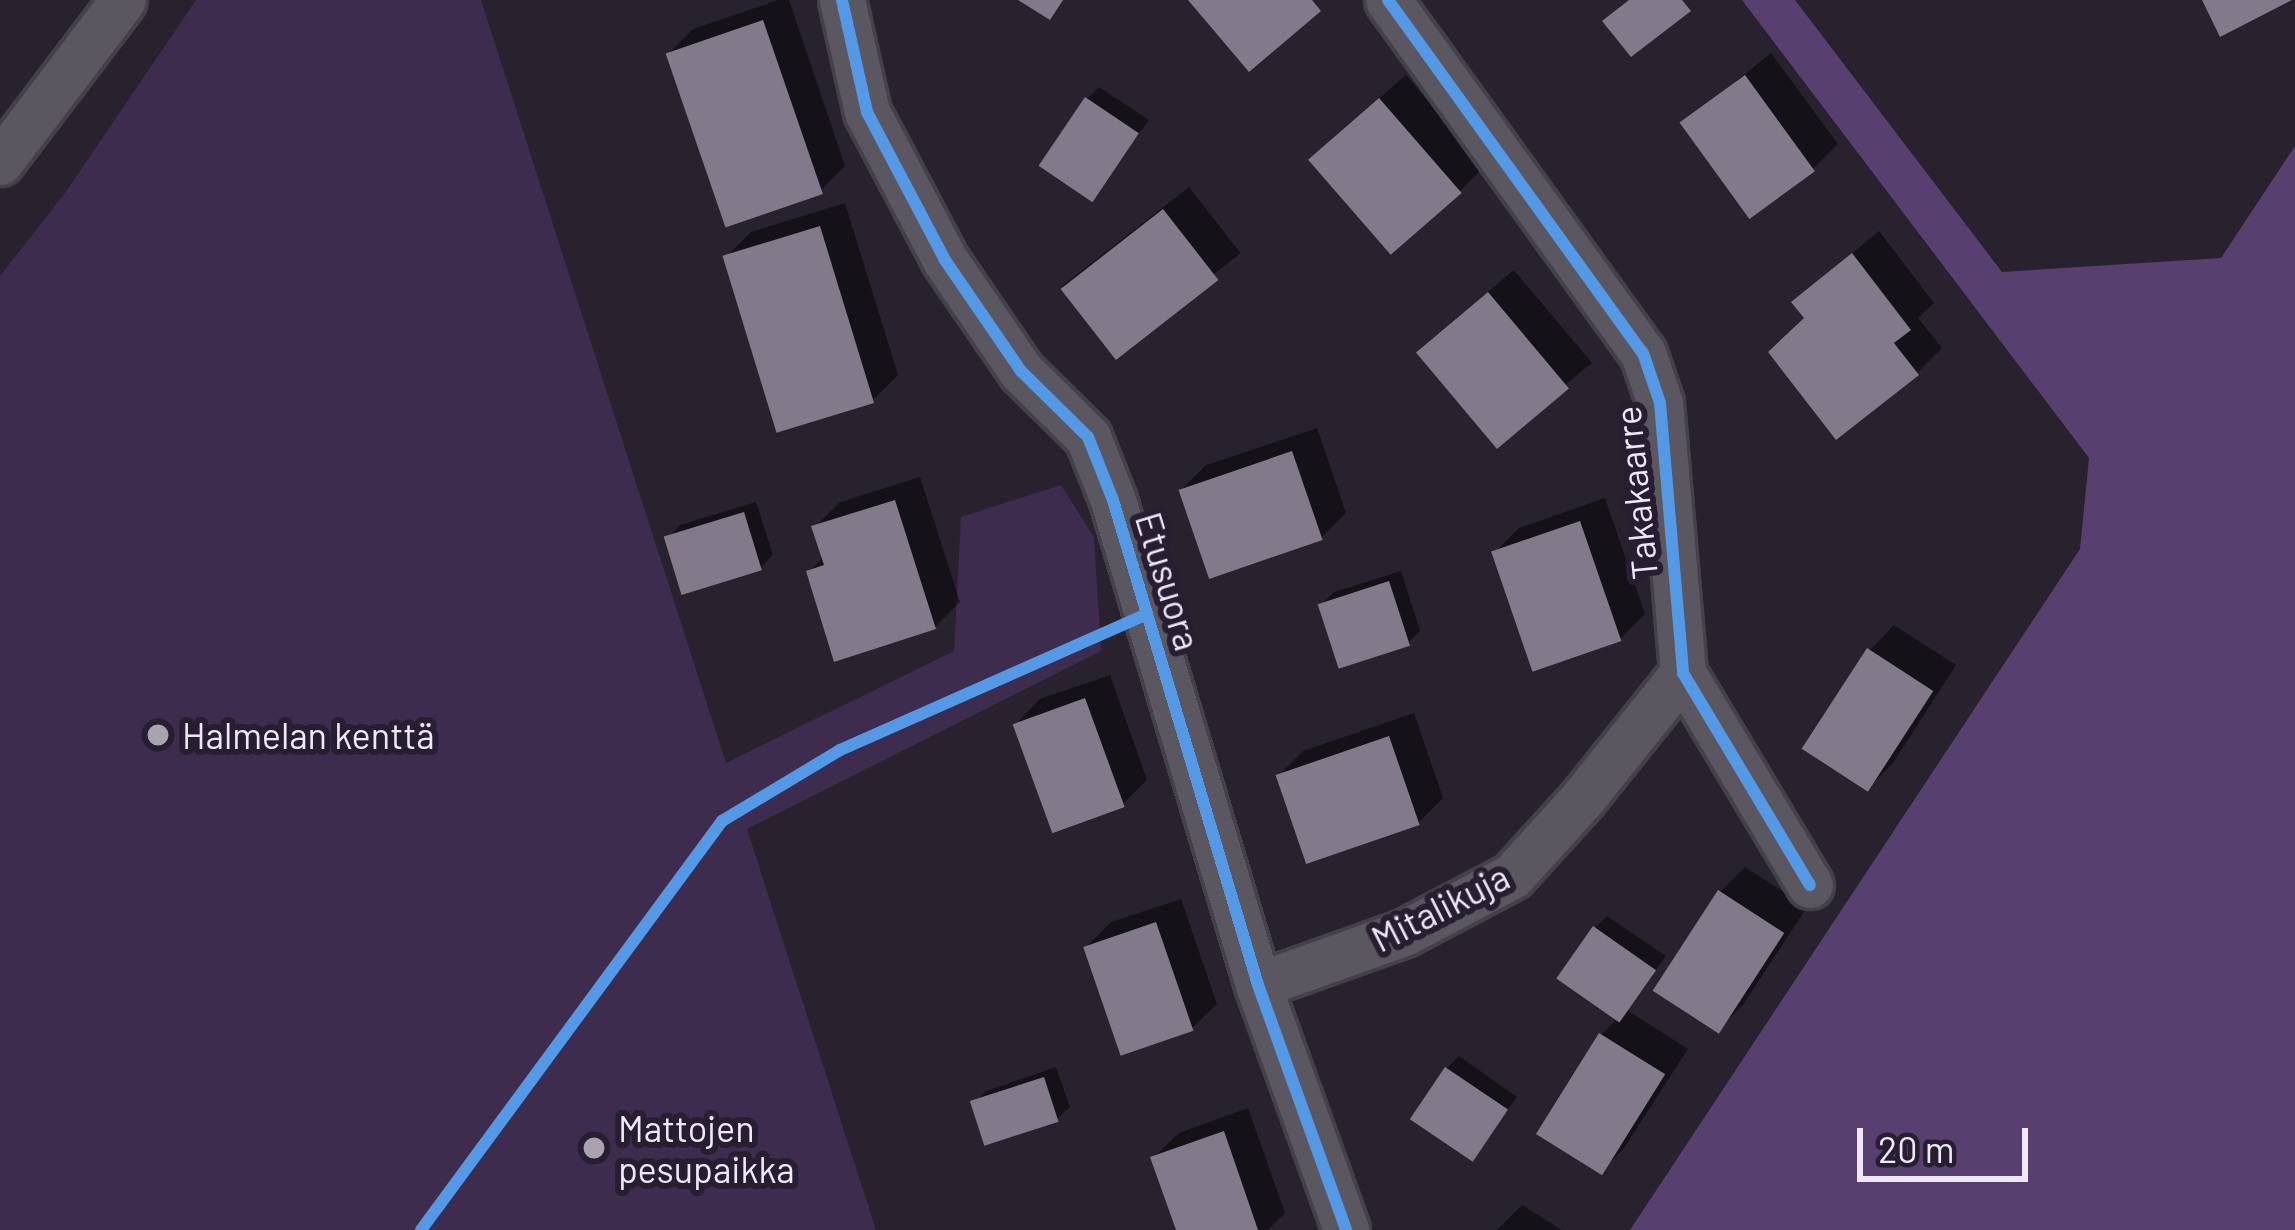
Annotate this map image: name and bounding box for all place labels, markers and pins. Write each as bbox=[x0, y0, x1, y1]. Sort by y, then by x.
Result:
place label: Halmelan kenttä bbox=[182, 713, 435, 757]
marker: Halmelan kenttä bbox=[145, 722, 171, 748]
place label: Mattojen pesupaikka bbox=[618, 1105, 795, 1190]
marker: Mattojen pesupaikka bbox=[581, 1135, 607, 1161]

